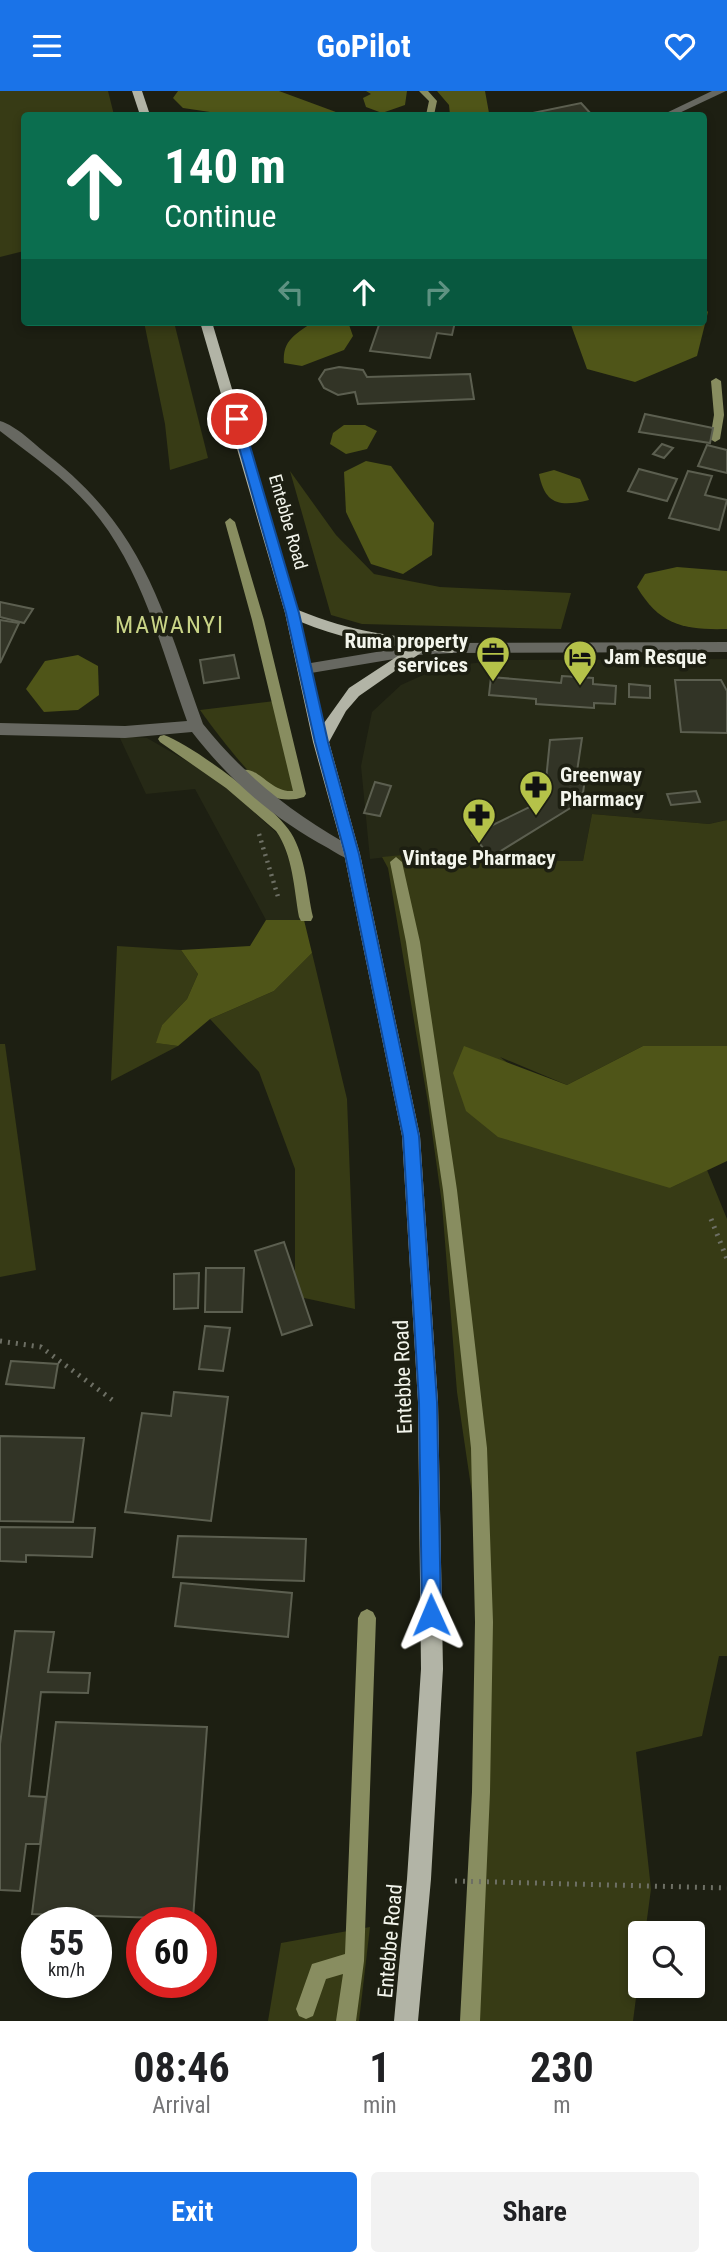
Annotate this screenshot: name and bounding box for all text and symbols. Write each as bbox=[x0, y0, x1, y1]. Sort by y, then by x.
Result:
icon: menu bbox=[28, 27, 66, 65]
text: GoPilot bbox=[316, 27, 411, 65]
icon: heart bbox=[661, 27, 699, 65]
text: 140 m bbox=[164, 138, 286, 195]
icon: ahead bbox=[49, 140, 140, 231]
text: Continue bbox=[164, 197, 276, 235]
icon: left bbox=[272, 273, 310, 311]
icon: ahead bbox=[345, 273, 383, 311]
icon: right bbox=[418, 273, 456, 311]
pin bbox=[207, 389, 267, 449]
icon: arrive bbox=[218, 400, 256, 438]
street label: Entebbe Road bbox=[265, 472, 312, 572]
district label: MAWANYI bbox=[115, 611, 225, 639]
place label: Ruma property services bbox=[345, 629, 469, 677]
office icon: Ruma property services bbox=[474, 634, 512, 683]
hotel icon: Jam Resque bbox=[561, 638, 599, 687]
place label: Jam Resque bbox=[604, 645, 707, 669]
place label: Greenway Pharmacy bbox=[560, 763, 644, 811]
pharmacy icon: Greenway Pharmacy bbox=[517, 768, 555, 817]
pharmacy icon: Vintage Pharmacy bbox=[460, 796, 498, 845]
place label: Vintage Pharmacy bbox=[402, 846, 556, 870]
street label: Entebbe Road bbox=[389, 1320, 417, 1434]
position arrow bbox=[394, 1578, 468, 1652]
street label: Entebbe Road bbox=[373, 1883, 407, 1999]
speed limit sign: 60 bbox=[126, 1907, 217, 1998]
map controls bbox=[628, 1921, 705, 1998]
button: search bbox=[628, 1921, 705, 1998]
text: 55 bbox=[49, 1923, 84, 1964]
text: km/h bbox=[48, 1959, 85, 1980]
text: 08:46 bbox=[133, 2043, 230, 2092]
text: 1 bbox=[369, 2043, 390, 2092]
text: 230 bbox=[530, 2043, 594, 2092]
text: Arrival bbox=[152, 2092, 211, 2119]
text: min bbox=[363, 2092, 397, 2119]
text: m bbox=[553, 2092, 570, 2119]
button: Exit bbox=[28, 2172, 357, 2252]
button: Share bbox=[371, 2172, 699, 2252]

